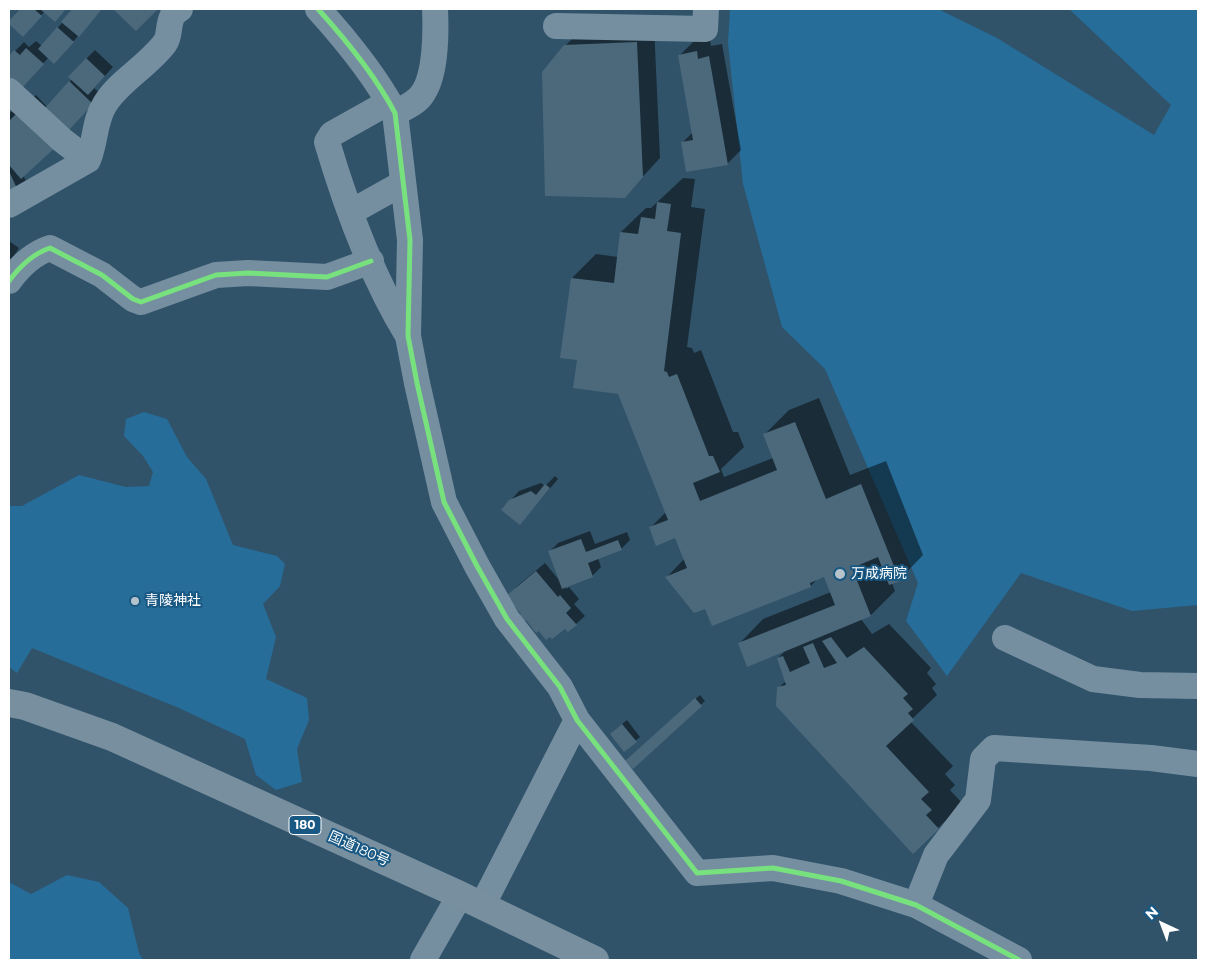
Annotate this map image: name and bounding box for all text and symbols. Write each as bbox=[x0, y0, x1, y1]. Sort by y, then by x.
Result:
place label: 万成病院 bbox=[851, 566, 907, 582]
marker: 万成病院 bbox=[833, 567, 847, 581]
place label: 青陵神社 bbox=[145, 593, 201, 609]
marker: 青陵神社 bbox=[129, 595, 141, 607]
road number: 180 bbox=[289, 816, 321, 834]
street label: 国道180号 bbox=[326, 828, 392, 870]
north arrow bbox=[1137, 899, 1187, 949]
text: N bbox=[1141, 903, 1162, 923]

